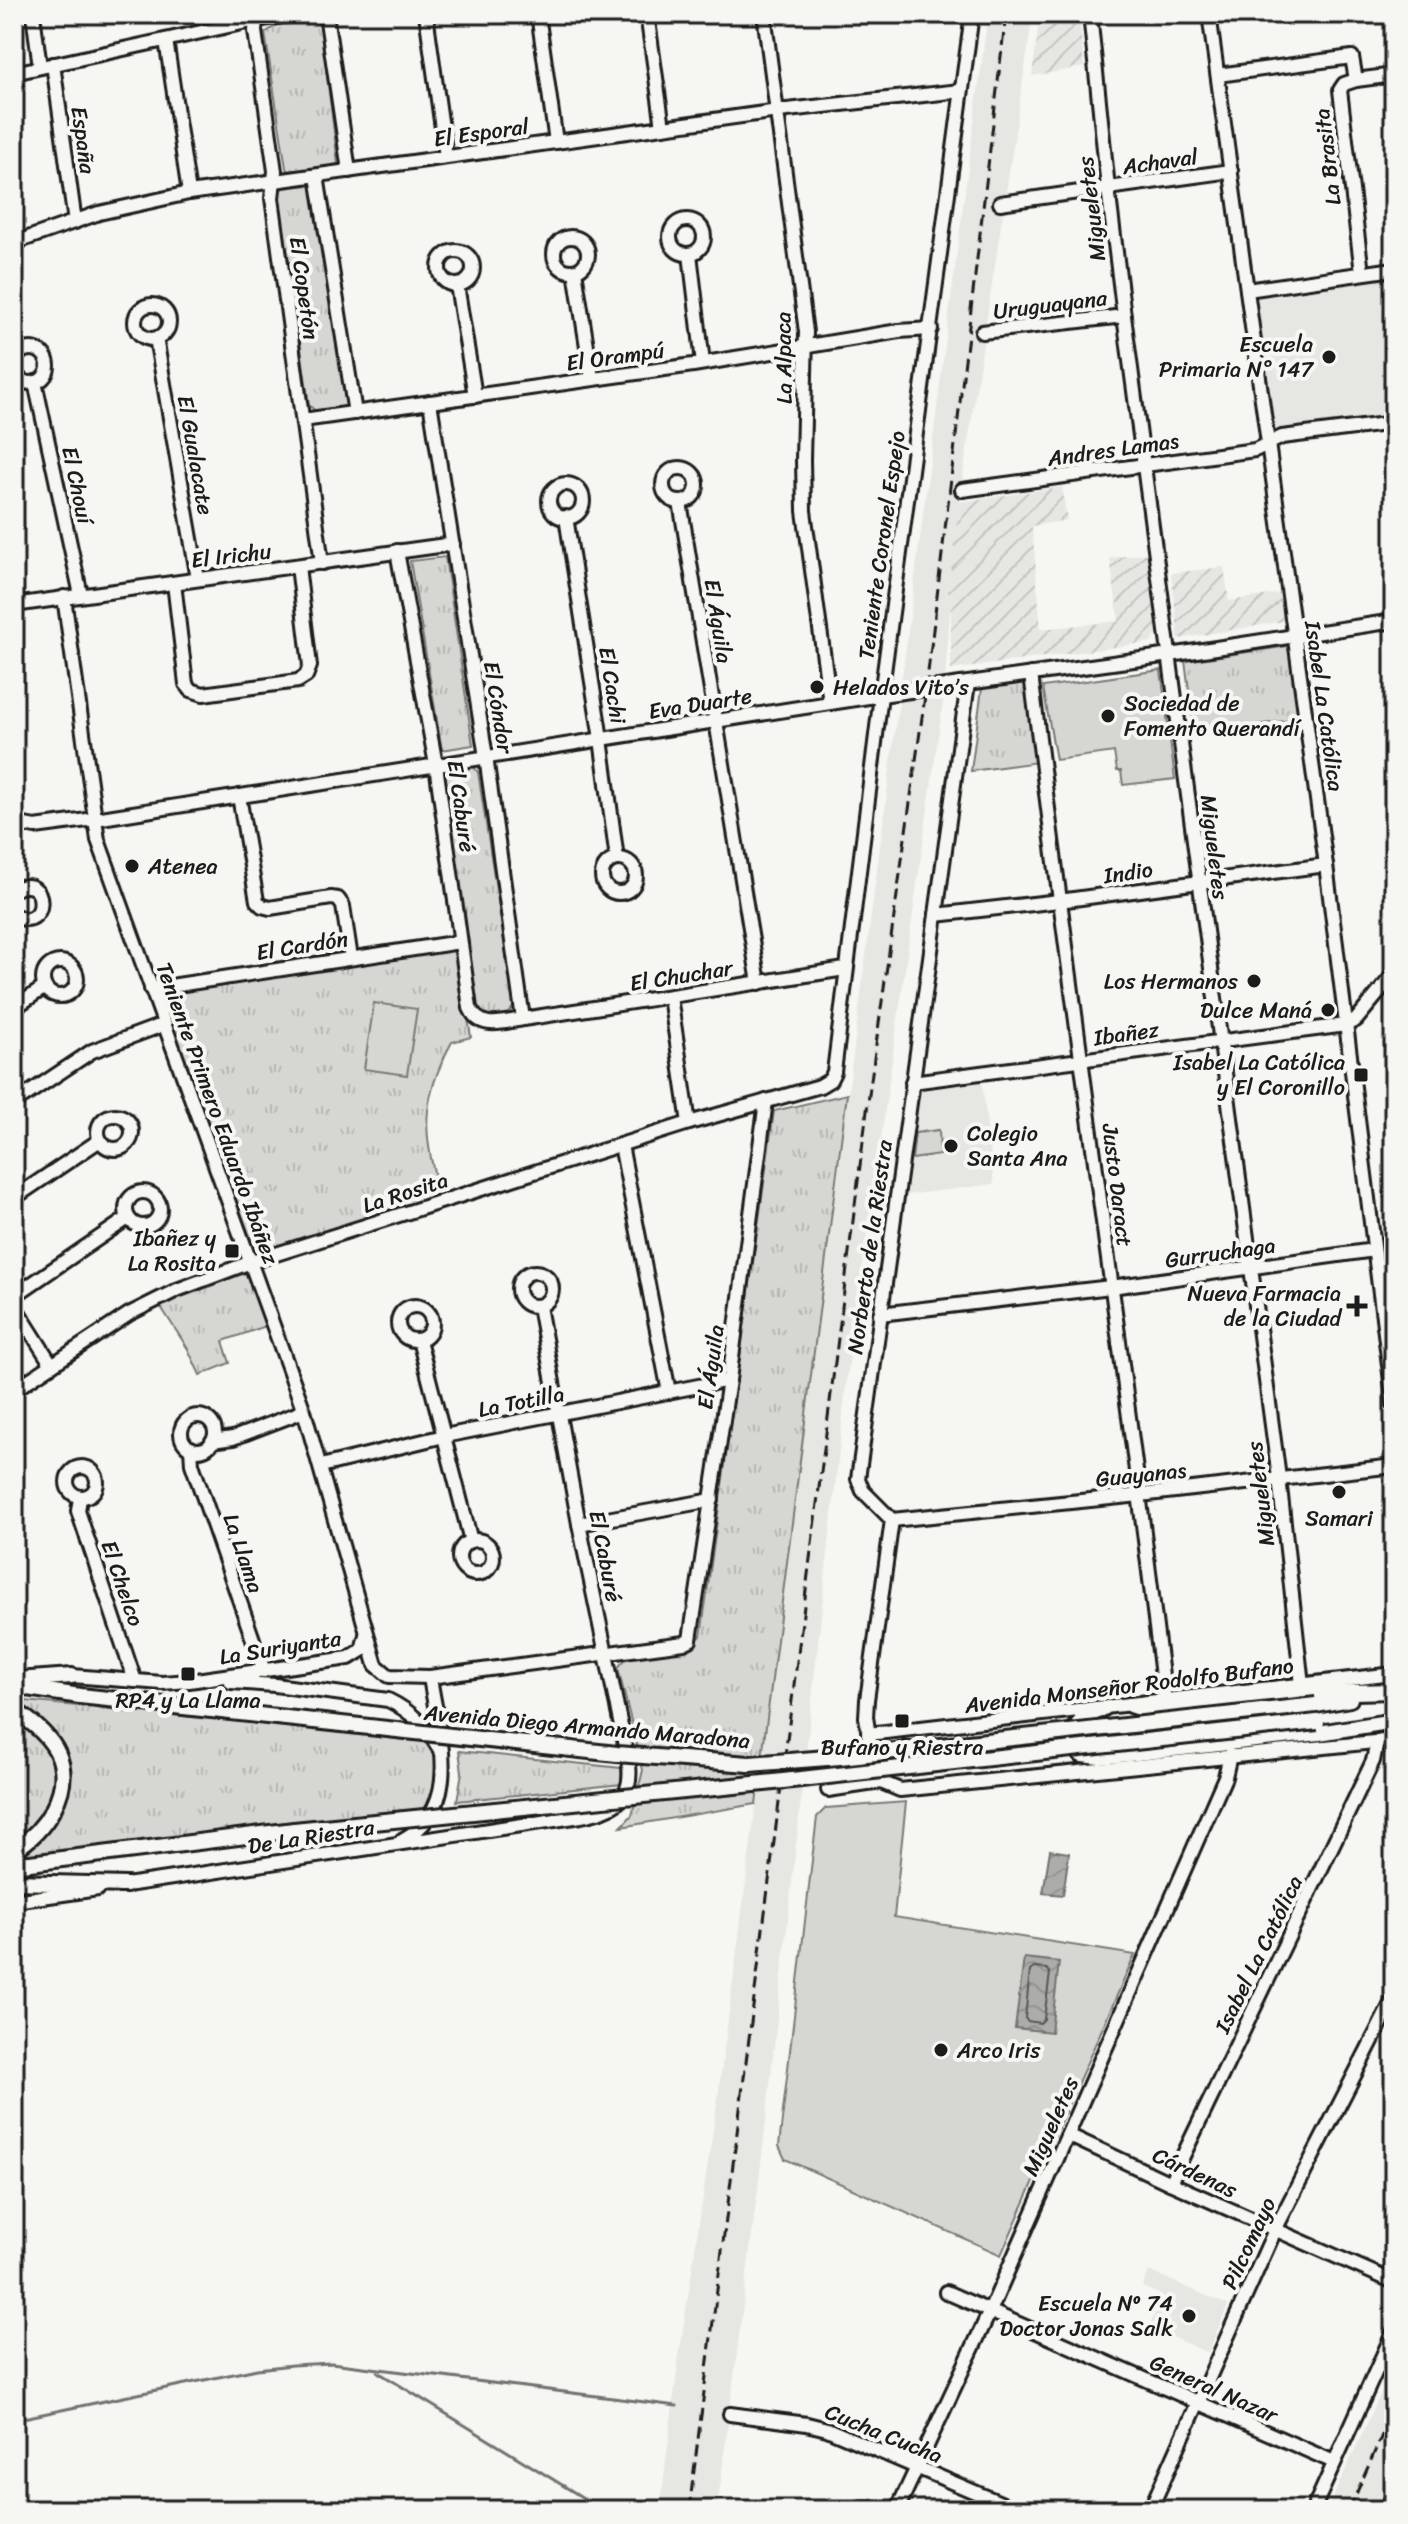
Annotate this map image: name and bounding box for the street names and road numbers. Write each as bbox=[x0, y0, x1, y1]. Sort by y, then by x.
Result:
street label: España bbox=[59, 104, 108, 177]
street label: El Esporal bbox=[431, 106, 532, 158]
street label: La Brasita bbox=[1302, 106, 1353, 208]
street label: Achaval bbox=[1119, 137, 1201, 186]
street label: Migueletes bbox=[1066, 153, 1117, 264]
street label: El Copetón bbox=[278, 234, 331, 342]
street label: Uruguayana bbox=[991, 278, 1110, 331]
street label: La Alpaca bbox=[763, 312, 804, 404]
street label: El Orampú bbox=[563, 330, 667, 383]
street label: El Gualacate bbox=[166, 392, 225, 518]
street label: Andres Lamas bbox=[1044, 421, 1181, 478]
street label: Teniente Coronel Espejo bbox=[846, 428, 917, 662]
street label: El Chouí bbox=[50, 443, 105, 530]
street label: El Irichu bbox=[189, 531, 274, 580]
street label: El Águila bbox=[693, 576, 744, 666]
street label: Isabel La Católica bbox=[1293, 617, 1356, 794]
street label: El Cachi bbox=[587, 644, 638, 727]
street label: El Cóndor bbox=[472, 658, 525, 758]
street label: Eva Duarte bbox=[645, 676, 755, 731]
street label: El Caburé bbox=[436, 757, 487, 855]
street label: Migueletes bbox=[1189, 792, 1240, 903]
street label: Indio bbox=[1100, 850, 1155, 895]
street label: El Cardón bbox=[253, 919, 351, 972]
street label: El Chuchar bbox=[627, 948, 737, 1003]
street label: Teniente Primero Eduardo Ibáñez bbox=[145, 956, 291, 1270]
street label: Ibañez bbox=[1090, 1010, 1162, 1057]
street label: Justo Daract bbox=[1090, 1120, 1144, 1249]
street label: Norberto de la Riestra bbox=[835, 1136, 904, 1357]
street label: La Rosita bbox=[357, 1160, 453, 1225]
street label: Gurruchaga bbox=[1162, 1225, 1278, 1280]
street label: El Águila bbox=[685, 1322, 736, 1412]
street label: La Totilla bbox=[475, 1374, 568, 1429]
street label: Migueletes bbox=[1235, 1438, 1286, 1549]
street label: Guayanas bbox=[1094, 1450, 1188, 1499]
street label: El Caburé bbox=[578, 1507, 634, 1605]
street label: La Llama bbox=[212, 1508, 275, 1598]
street label: El Chelco bbox=[90, 1535, 155, 1632]
street label: La Suriyanta bbox=[216, 1618, 345, 1676]
street label: Avenida Monseñor Rodolfo Bufano bbox=[961, 1646, 1296, 1725]
street label: Avenida Diego Armando Maradona bbox=[421, 1693, 752, 1760]
street label: De La Riestra bbox=[245, 1807, 378, 1866]
street label: Isabel La Católica bbox=[1203, 1868, 1314, 2041]
street label: Migueletes bbox=[1011, 2069, 1090, 2182]
street label: Cárdenas bbox=[1146, 2136, 1245, 2209]
street label: Pilcomayo bbox=[1210, 2190, 1287, 2296]
street label: General Nazar bbox=[1143, 2343, 1286, 2435]
street label: Cucha Cucha bbox=[819, 2392, 949, 2475]

